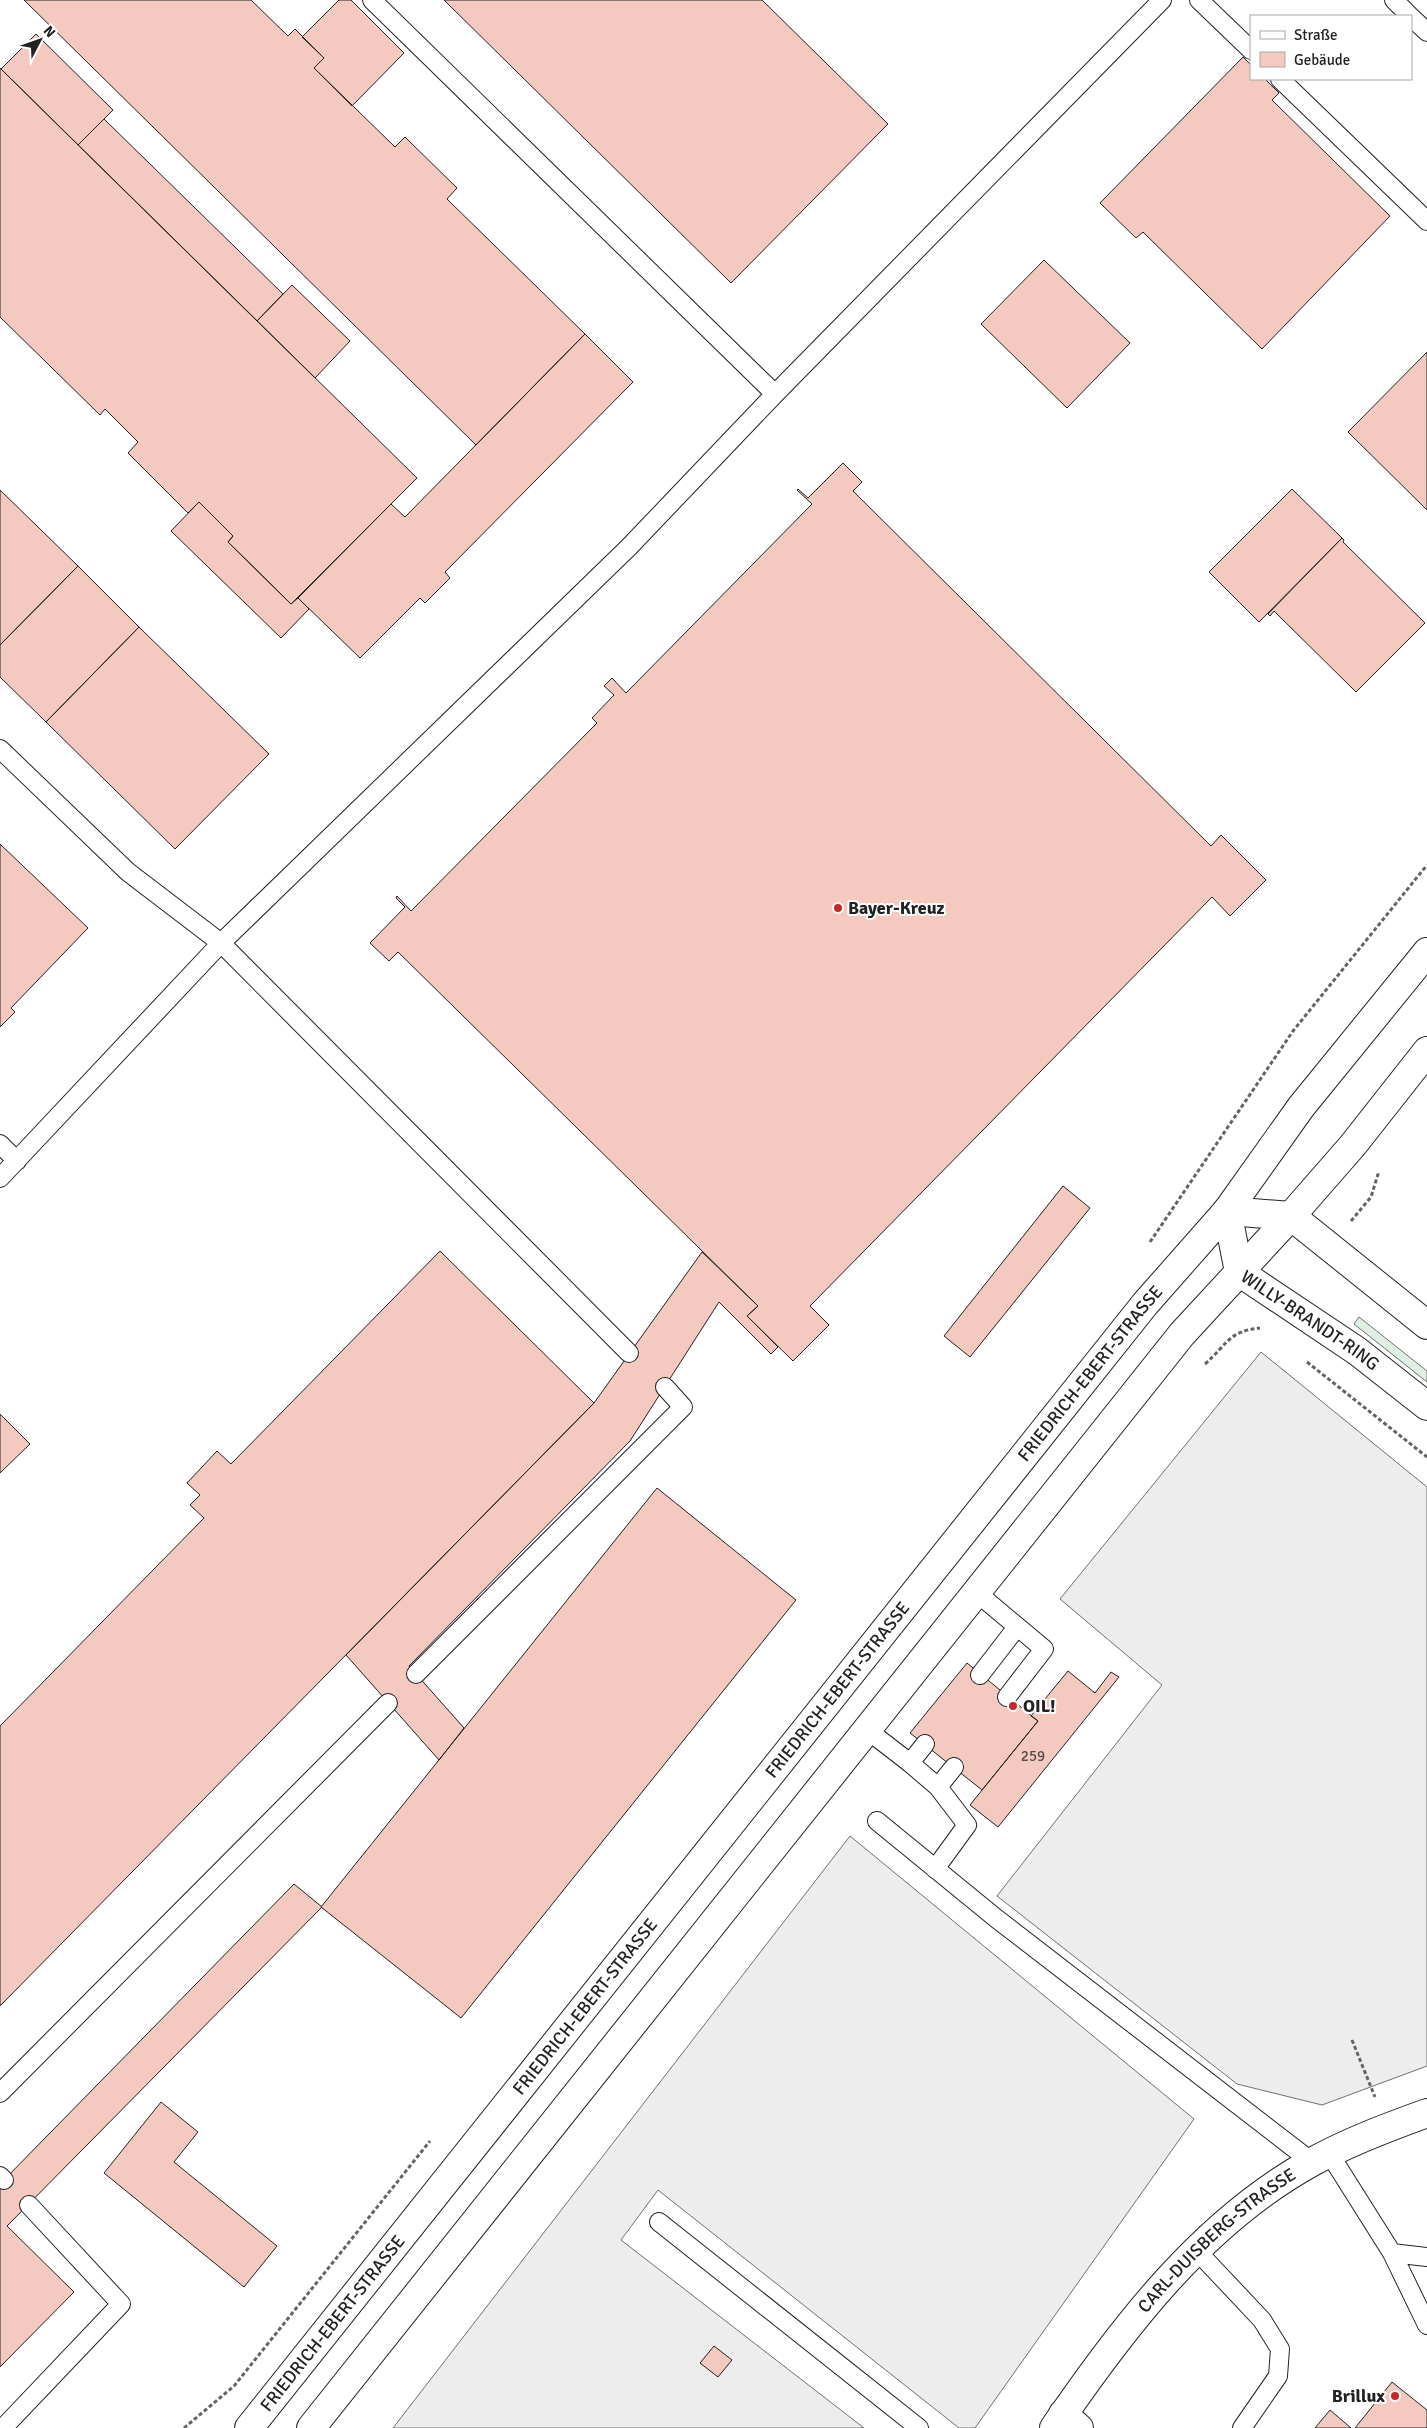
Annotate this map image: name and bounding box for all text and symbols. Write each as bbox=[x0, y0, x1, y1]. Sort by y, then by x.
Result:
north arrow bbox=[15, 15, 65, 65]
legend bbox=[1250, 15, 1412, 80]
text: N bbox=[40, 23, 59, 41]
text: Straße bbox=[1294, 26, 1338, 44]
text: Gebäude bbox=[1294, 51, 1350, 69]
place label: Bayer-Kreuz bbox=[848, 897, 945, 919]
marker: Bayer-Kreuz bbox=[832, 902, 844, 914]
street label: WILLY-BRANDT-RING bbox=[1237, 1265, 1383, 1375]
street label: FRIEDRICH-EBERT-STRASSE bbox=[1013, 1281, 1167, 1466]
street label: FRIEDRICH-EBERT-STRASSE bbox=[760, 1597, 914, 1782]
place label: OIL! bbox=[1023, 1695, 1056, 1717]
marker: OIL! bbox=[1007, 1700, 1019, 1712]
house number: 259 bbox=[1021, 1747, 1045, 1765]
street label: FRIEDRICH-EBERT-STRASSE bbox=[508, 1914, 662, 2099]
street label: CARL-DUISBERG-STRASSE bbox=[1133, 2163, 1300, 2317]
street label: FRIEDRICH-EBERT-STRASSE bbox=[256, 2231, 409, 2416]
place label: Brillux bbox=[1332, 2385, 1385, 2407]
marker: Brillux bbox=[1389, 2390, 1401, 2402]

